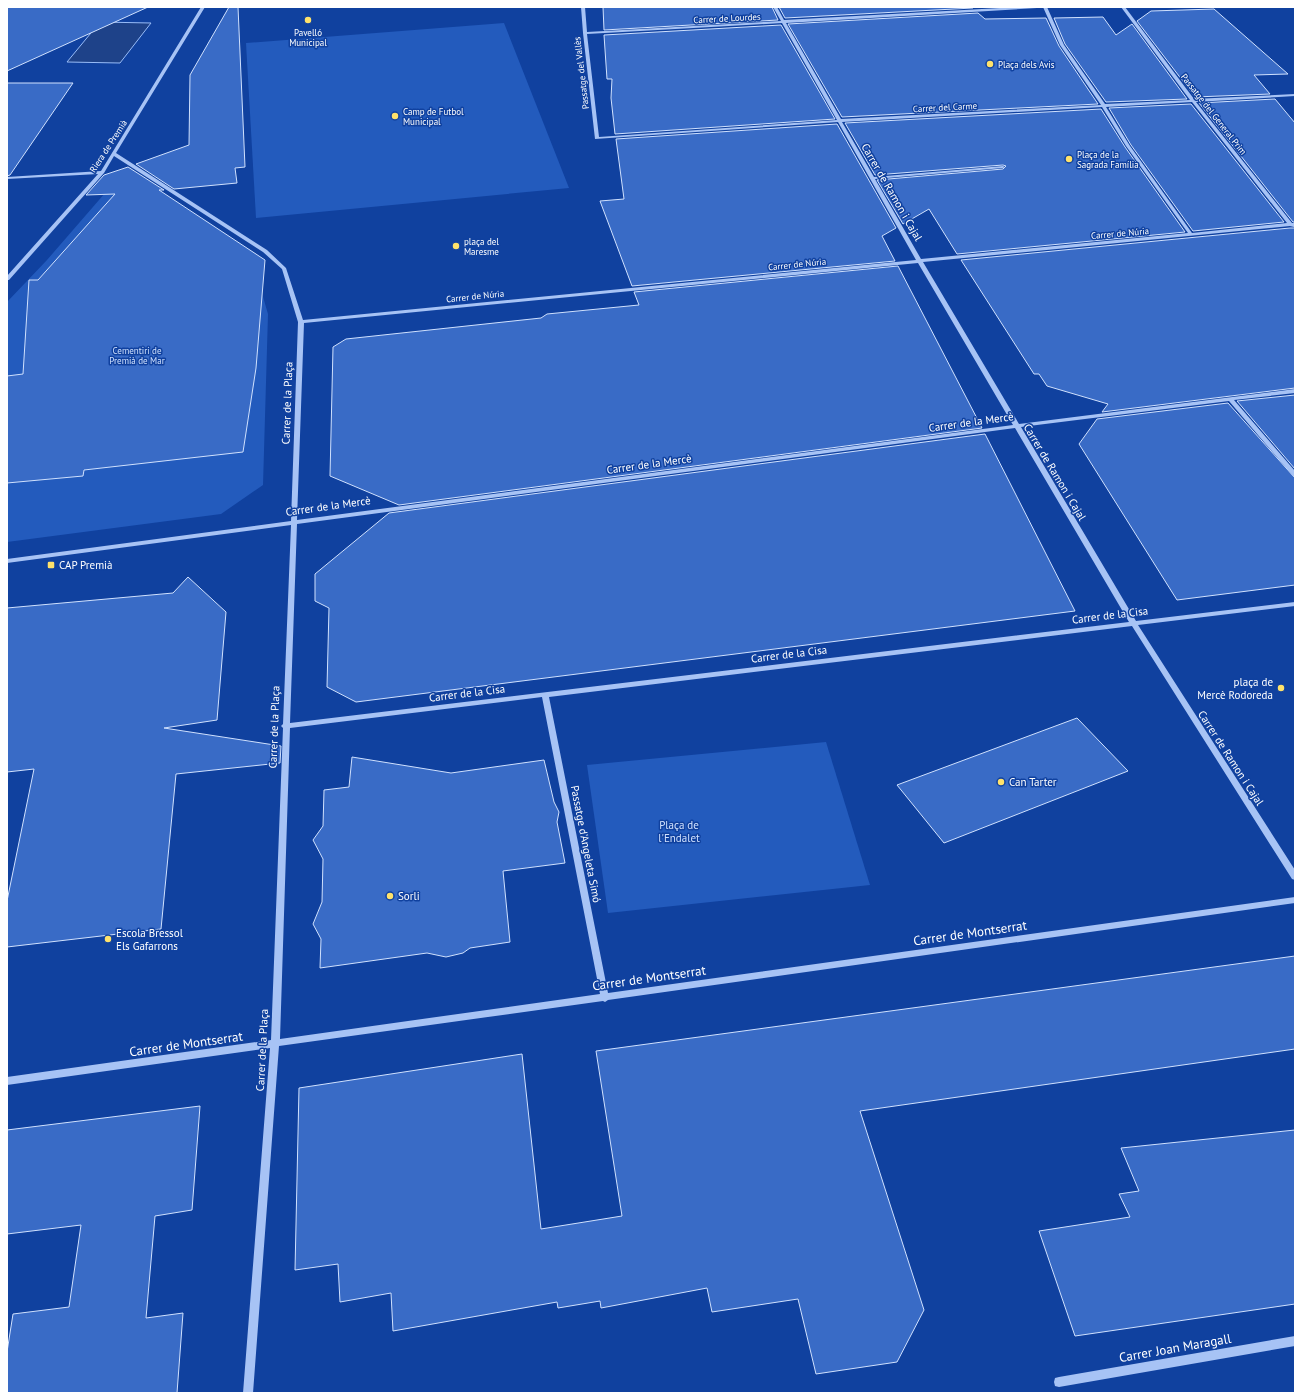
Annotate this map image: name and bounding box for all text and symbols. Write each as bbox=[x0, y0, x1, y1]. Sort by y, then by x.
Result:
street label: Carrer de Lourdes bbox=[693, 11, 761, 25]
marker: Pavelló Municipal bbox=[303, 15, 313, 25]
place label: Pavelló Municipal bbox=[289, 27, 327, 48]
street label: Passatge del Vallès bbox=[571, 36, 591, 110]
marker: Plaça dels Avis bbox=[985, 59, 995, 69]
place label: Plaça dels Avis bbox=[998, 59, 1055, 70]
street label: Passatge del General Prim bbox=[1179, 71, 1249, 157]
street label: Carrer del Carme bbox=[913, 100, 978, 114]
place label: Camp de Futbol Municipal bbox=[403, 106, 464, 127]
marker: Camp de Futbol Municipal bbox=[390, 111, 400, 121]
street label: Riera de Premià bbox=[87, 118, 129, 174]
street label: Carrer de Ramon i Cajal bbox=[858, 141, 926, 244]
place label: Plaça de la Sagrada Família bbox=[1077, 149, 1139, 170]
marker: Plaça de la Sagrada Família bbox=[1064, 154, 1074, 164]
street label: Carrer de Núria bbox=[1090, 225, 1150, 241]
place label: plaça del Maresme bbox=[464, 236, 499, 257]
marker: plaça del Maresme bbox=[451, 241, 461, 251]
street label: Carrer de Núria bbox=[767, 255, 827, 273]
street label: Carrer de Núria bbox=[445, 287, 505, 305]
park label: Cementiri de Premià de Mar bbox=[109, 345, 165, 366]
street label: Carrer de la Plaça bbox=[279, 361, 295, 445]
street label: Carrer de la Mercè bbox=[928, 409, 1015, 435]
street label: Carrer de Ramon i Cajal bbox=[1021, 421, 1090, 524]
street label: Carrer de la Mercè bbox=[606, 451, 693, 477]
street label: Carrer de la Mercè bbox=[285, 493, 372, 519]
place label: CAP Premià bbox=[59, 558, 112, 572]
marker: CAP Premià bbox=[46, 560, 56, 570]
street label: Carrer de la Cisa bbox=[1071, 603, 1149, 627]
street label: Carrer de la Cisa bbox=[750, 642, 828, 666]
place label: plaça de Mercè Rodoreda bbox=[1197, 675, 1273, 702]
street label: Carrer de la Cisa bbox=[428, 681, 506, 705]
marker: plaça de Mercè Rodoreda bbox=[1276, 683, 1286, 693]
street label: Carrer de la Plaça bbox=[266, 685, 282, 769]
street label: Carrer de Ramon i Cajal bbox=[1195, 708, 1267, 809]
place label: Can Tarter bbox=[1009, 775, 1057, 789]
marker: Can Tarter bbox=[996, 777, 1006, 787]
street label: Passatge d'Angeleta Simó bbox=[568, 784, 604, 904]
park label: Plaça de l'Endalet bbox=[658, 818, 700, 845]
place label: Sorli bbox=[398, 889, 420, 903]
marker: Sorli bbox=[385, 891, 395, 901]
street label: Carrer de Montserrat bbox=[912, 917, 1029, 949]
place label: Escola Bressol Els Gafarrons bbox=[116, 926, 184, 953]
marker: Escola Bressol Els Gafarrons bbox=[103, 934, 113, 944]
street label: Carrer de Montserrat bbox=[591, 962, 708, 994]
street label: Carrer de la Plaça bbox=[253, 1008, 271, 1092]
street label: Carrer de Montserrat bbox=[128, 1028, 245, 1060]
street label: Carrer Joan Maragall bbox=[1118, 1330, 1233, 1366]

